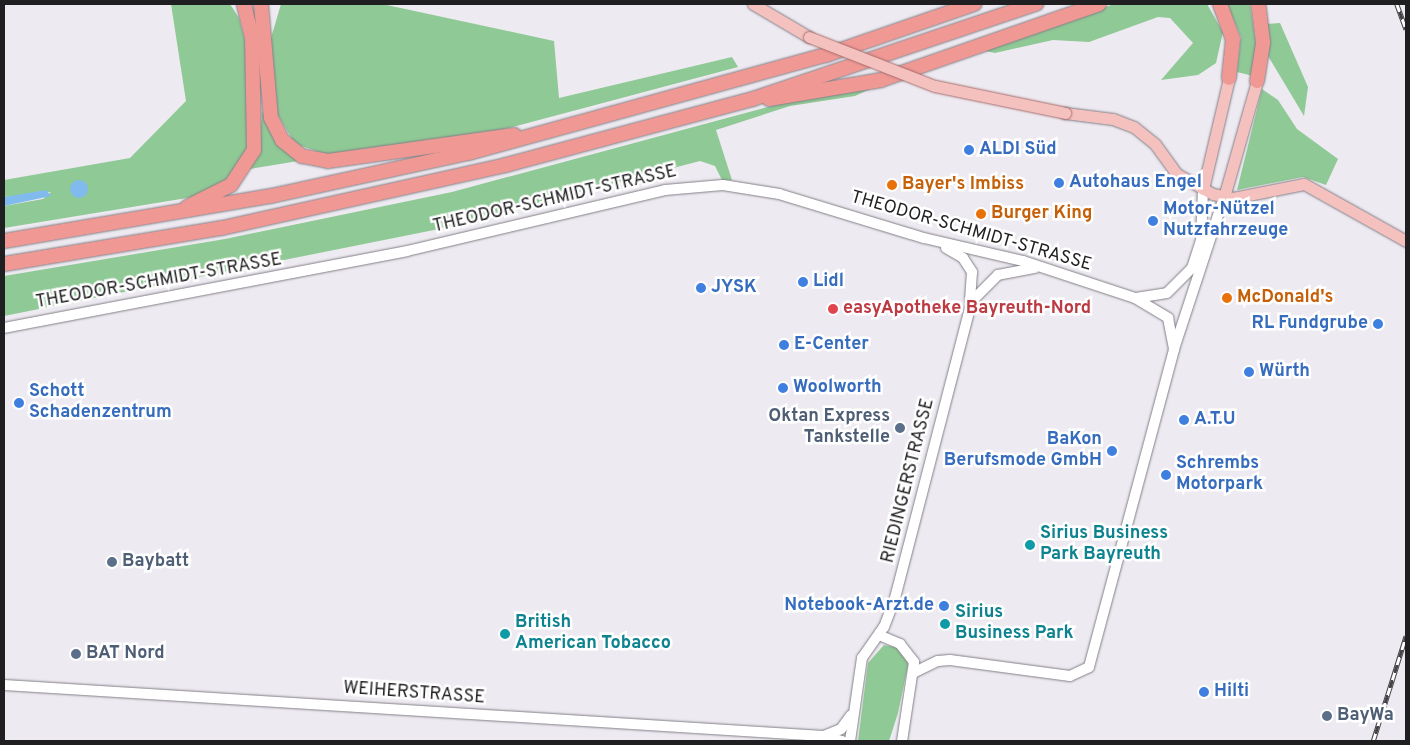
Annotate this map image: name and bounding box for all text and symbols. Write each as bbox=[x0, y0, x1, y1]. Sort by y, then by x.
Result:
place label: ALDI Süd bbox=[979, 139, 1057, 161]
marker: ALDI Süd bbox=[963, 144, 975, 156]
street label: THEODOR-SCHMIDT-STRASSE bbox=[431, 161, 679, 239]
place label: Autohaus Engel bbox=[1069, 172, 1202, 194]
place label: Bayer's Imbiss bbox=[902, 174, 1024, 196]
marker: Autohaus Engel bbox=[1053, 177, 1065, 189]
marker: Bayer's Imbiss bbox=[886, 179, 898, 191]
street label: THEODOR-SCHMIDT-STRASSE bbox=[848, 187, 1094, 277]
place label: Motor-Nützel Nutzfahrzeuge bbox=[1163, 200, 1288, 242]
place label: Burger King bbox=[991, 203, 1092, 225]
marker: Burger King bbox=[975, 208, 987, 220]
marker: Motor-Nützel Nutzfahrzeuge bbox=[1147, 215, 1159, 227]
street label: THEODOR-SCHMIDT-STRASSE bbox=[34, 250, 284, 314]
place label: Lidl bbox=[813, 271, 844, 293]
marker: Lidl bbox=[797, 276, 809, 288]
place label: JYSK bbox=[711, 277, 757, 299]
marker: JYSK bbox=[695, 282, 707, 294]
place label: McDonald's bbox=[1237, 287, 1333, 309]
marker: McDonald's bbox=[1221, 292, 1233, 304]
place label: easyApotheke Bayreuth-Nord bbox=[843, 298, 1091, 320]
marker: easyApotheke Bayreuth-Nord bbox=[827, 303, 839, 315]
place label: RL Fundgrube bbox=[1251, 313, 1368, 335]
marker: RL Fundgrube bbox=[1372, 318, 1384, 330]
place label: E-Center bbox=[794, 334, 869, 356]
marker: E-Center bbox=[778, 339, 790, 351]
place label: Würth bbox=[1259, 361, 1310, 383]
marker: Würth bbox=[1243, 366, 1255, 378]
place label: Woolworth bbox=[793, 377, 882, 399]
place label: Schott Schadenzentrum bbox=[29, 382, 172, 424]
marker: Woolworth bbox=[777, 382, 789, 394]
street label: RIEDINGERSTRASSE bbox=[878, 396, 940, 566]
marker: Schott Schadenzentrum bbox=[13, 397, 25, 409]
place label: Oktan Express Tankstelle bbox=[768, 407, 890, 449]
place label: A.T.U bbox=[1194, 409, 1235, 431]
marker: A.T.U bbox=[1178, 414, 1190, 426]
marker: Oktan Express Tankstelle bbox=[894, 422, 906, 434]
place label: BaKon Berufsmode GmbH bbox=[944, 430, 1102, 472]
marker: BaKon Berufsmode GmbH bbox=[1106, 445, 1118, 457]
place label: Schrembs Motorpark bbox=[1176, 454, 1263, 496]
marker: Schrembs Motorpark bbox=[1160, 469, 1172, 481]
place label: Sirius Business Park Bayreuth bbox=[1040, 524, 1168, 566]
marker: Sirius Business Park Bayreuth bbox=[1024, 539, 1036, 551]
place label: Baybatt bbox=[122, 551, 189, 573]
marker: Baybatt bbox=[106, 556, 118, 568]
place label: Notebook-Arzt.de bbox=[784, 595, 934, 617]
marker: Notebook-Arzt.de bbox=[938, 600, 950, 612]
place label: Sirius Business Park bbox=[955, 603, 1074, 646]
place label: British American Tobacco bbox=[515, 613, 671, 656]
marker: Sirius Business Park bbox=[939, 618, 951, 630]
marker: British American Tobacco bbox=[499, 628, 511, 640]
place label: BAT Nord bbox=[86, 643, 165, 665]
marker: BAT Nord bbox=[70, 648, 82, 660]
street label: WEIHERSTRASSE bbox=[342, 678, 486, 710]
place label: Hilti bbox=[1214, 681, 1249, 703]
marker: Hilti bbox=[1198, 686, 1210, 698]
place label: BayWa bbox=[1337, 705, 1394, 727]
marker: BayWa bbox=[1321, 710, 1333, 722]

